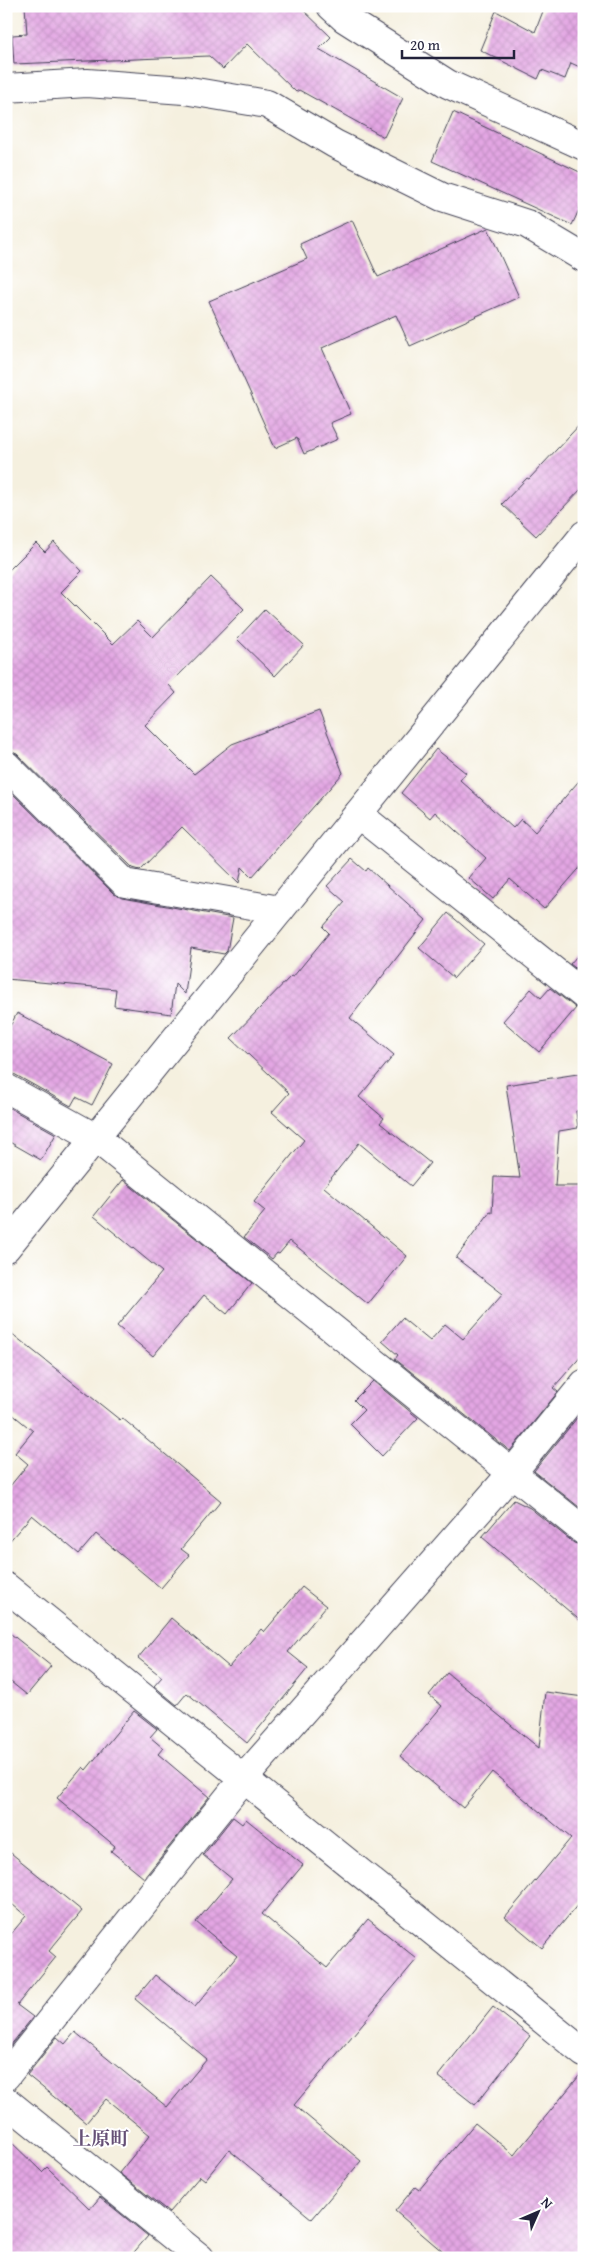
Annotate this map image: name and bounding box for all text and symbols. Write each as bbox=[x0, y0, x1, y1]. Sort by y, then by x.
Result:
scale bar bbox=[402, 28, 515, 60]
text: 20 m bbox=[410, 34, 441, 55]
district label: 上原町 bbox=[72, 2124, 130, 2152]
north arrow bbox=[512, 2186, 562, 2236]
text: N bbox=[537, 2192, 558, 2214]

